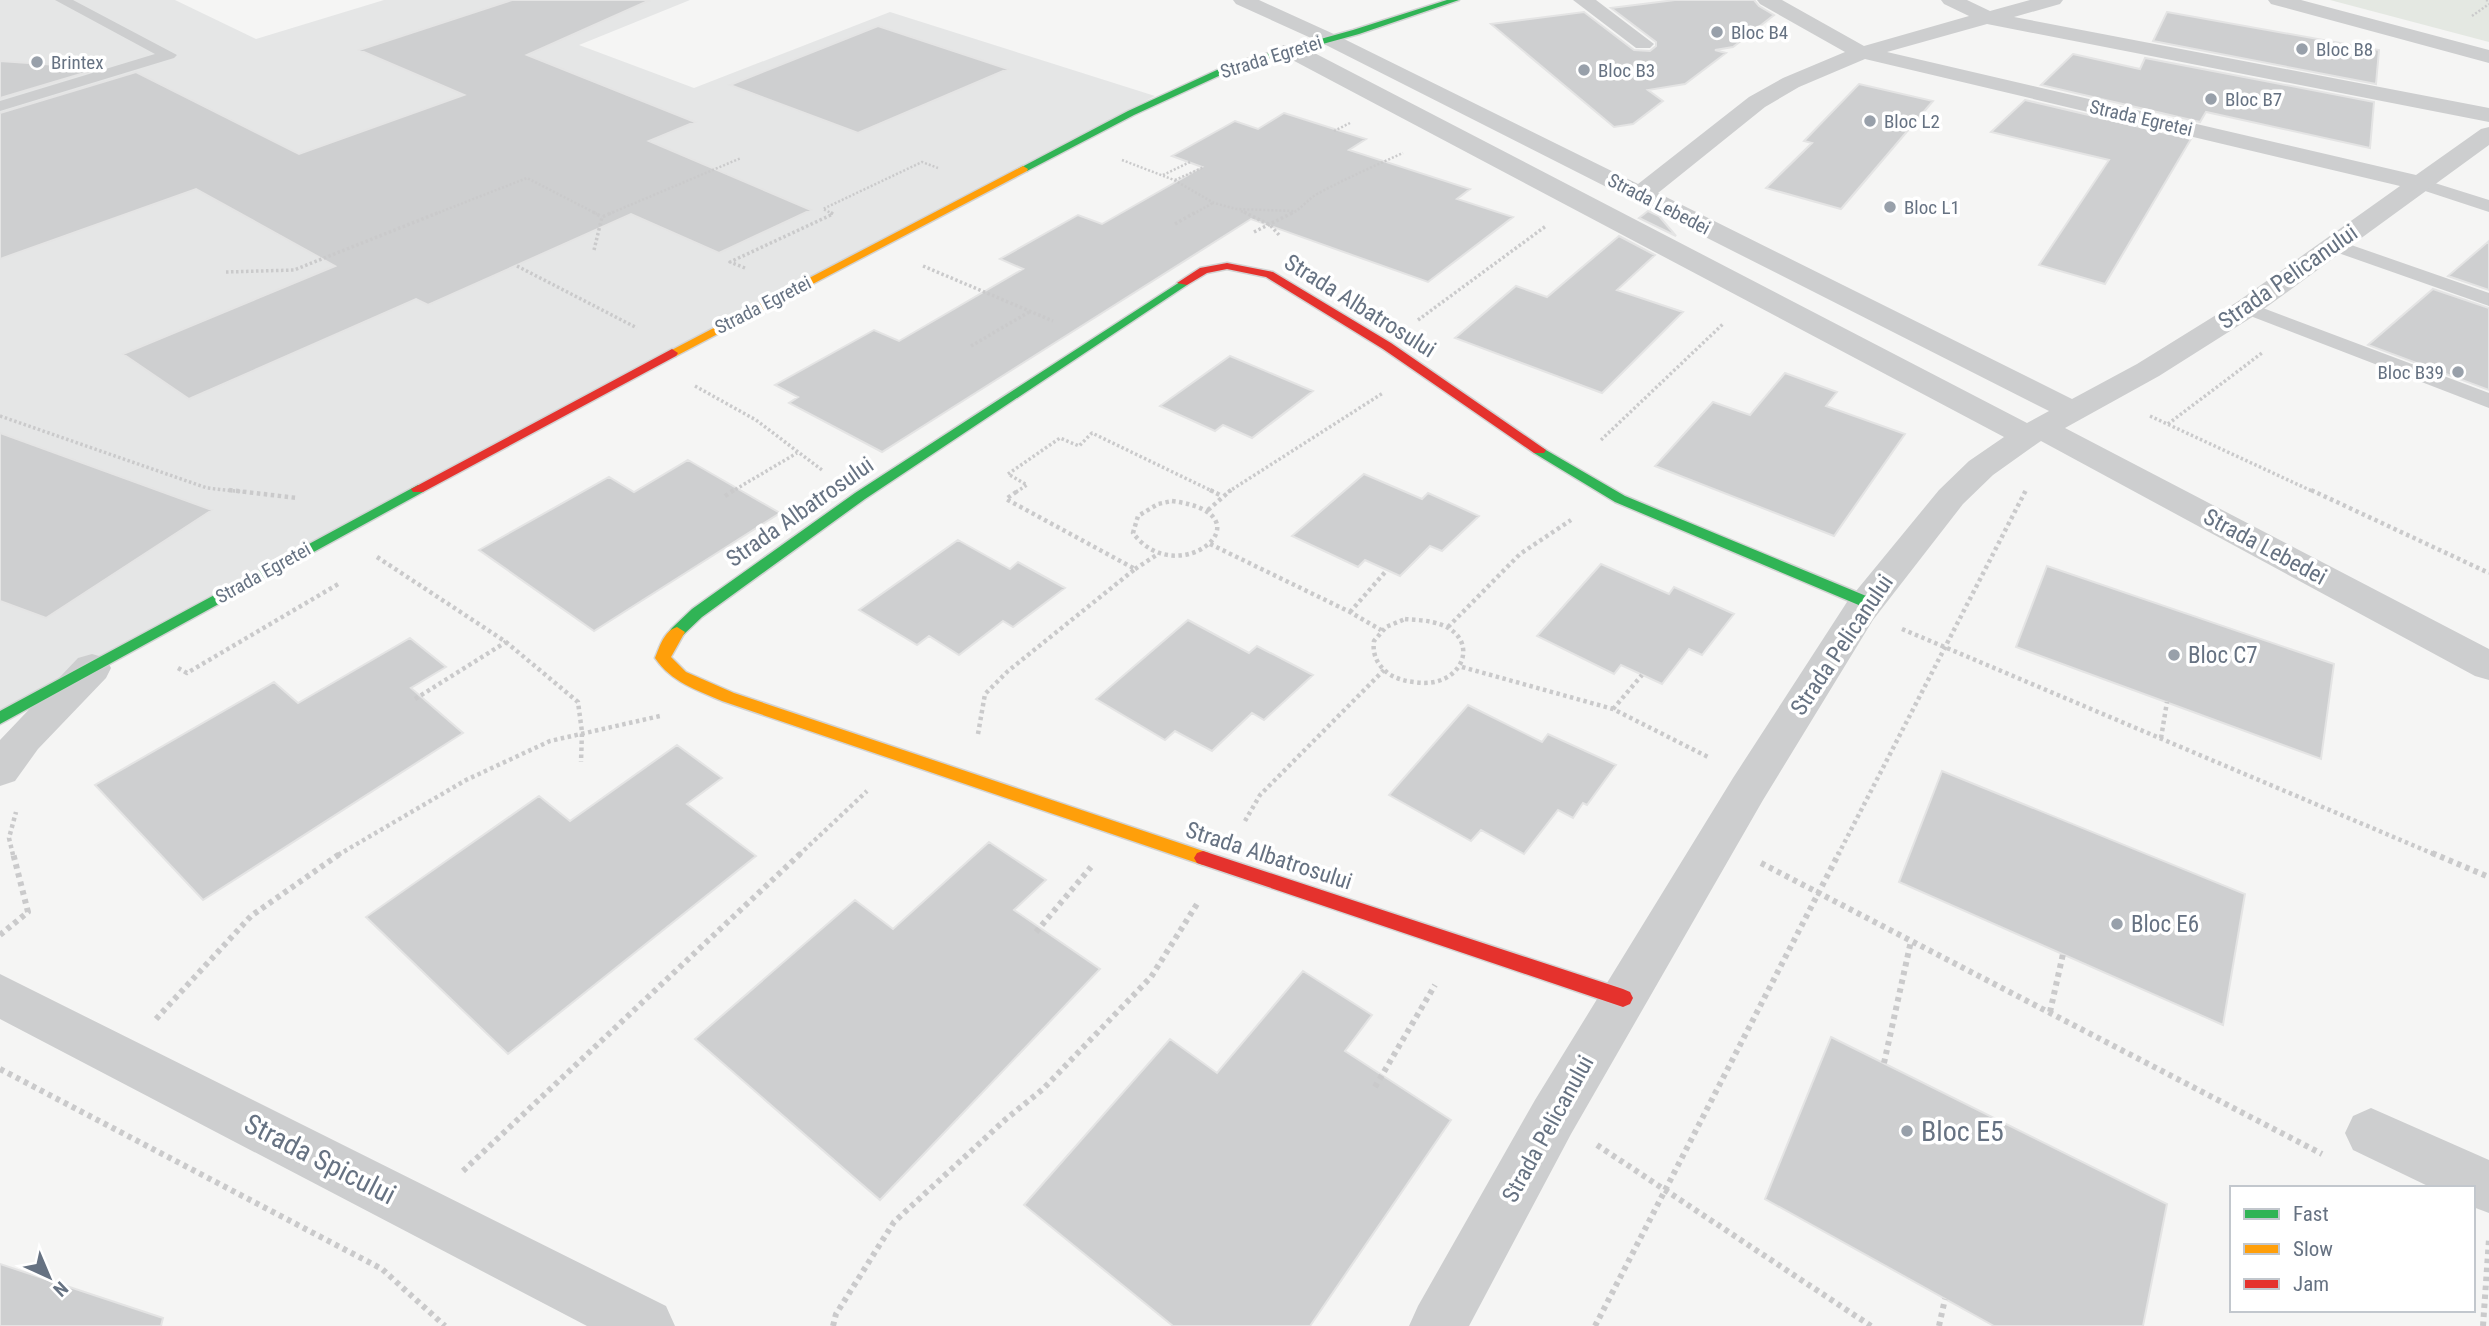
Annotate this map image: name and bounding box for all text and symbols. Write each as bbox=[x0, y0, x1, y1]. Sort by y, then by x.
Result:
place label: Bloc B4 bbox=[1731, 21, 1788, 44]
marker: Bloc B4 bbox=[1709, 24, 1725, 40]
street label: Strada Egretei bbox=[1217, 31, 1325, 83]
place label: Bloc B8 bbox=[2316, 38, 2373, 61]
marker: Bloc B8 bbox=[2294, 41, 2310, 57]
place label: Brintex bbox=[51, 51, 104, 74]
marker: Brintex bbox=[29, 54, 45, 70]
place label: Bloc B3 bbox=[1598, 59, 1655, 82]
marker: Bloc B3 bbox=[1576, 62, 1592, 78]
place label: Bloc B7 bbox=[2225, 88, 2282, 111]
marker: Bloc B7 bbox=[2203, 91, 2219, 107]
street label: Strada Egretei bbox=[2087, 95, 2195, 141]
place label: Bloc L2 bbox=[1884, 110, 1940, 133]
marker: Bloc L2 bbox=[1862, 113, 1878, 129]
street label: Strada Lebedei bbox=[1604, 168, 1714, 240]
place label: Bloc L1 bbox=[1904, 196, 1960, 219]
marker: Bloc L1 bbox=[1882, 199, 1898, 215]
street label: Strada Pelicanului bbox=[2213, 219, 2363, 335]
street label: Strada Albatrosului bbox=[1279, 249, 1441, 363]
street label: Strada Egretei bbox=[711, 271, 815, 339]
place label: Bloc B39 bbox=[2377, 361, 2444, 384]
marker: Bloc B39 bbox=[2450, 364, 2466, 380]
street label: Strada Albatrosului bbox=[721, 451, 879, 573]
street label: Strada Lebedei bbox=[2199, 503, 2331, 591]
street label: Strada Egretei bbox=[212, 538, 314, 608]
street label: Strada Pelicanului bbox=[1785, 570, 1899, 720]
place label: Bloc C7 bbox=[2188, 642, 2258, 669]
marker: Bloc C7 bbox=[2166, 647, 2182, 663]
street label: Strada Albatrosului bbox=[1182, 816, 1356, 896]
place label: Bloc E6 bbox=[2131, 911, 2199, 938]
marker: Bloc E6 bbox=[2109, 916, 2125, 932]
street label: Strada Pelicanului bbox=[1497, 1051, 1599, 1207]
street label: Strada Spicului bbox=[239, 1107, 401, 1211]
place label: Bloc E5 bbox=[1921, 1115, 2004, 1148]
marker: Bloc E5 bbox=[1899, 1123, 1915, 1139]
legend bbox=[2230, 1186, 2475, 1312]
text: Fast bbox=[2293, 1202, 2329, 1226]
text: Slow bbox=[2293, 1237, 2333, 1261]
north arrow bbox=[14, 1242, 84, 1312]
text: Jam bbox=[2293, 1272, 2329, 1296]
text: N bbox=[48, 1277, 73, 1301]

